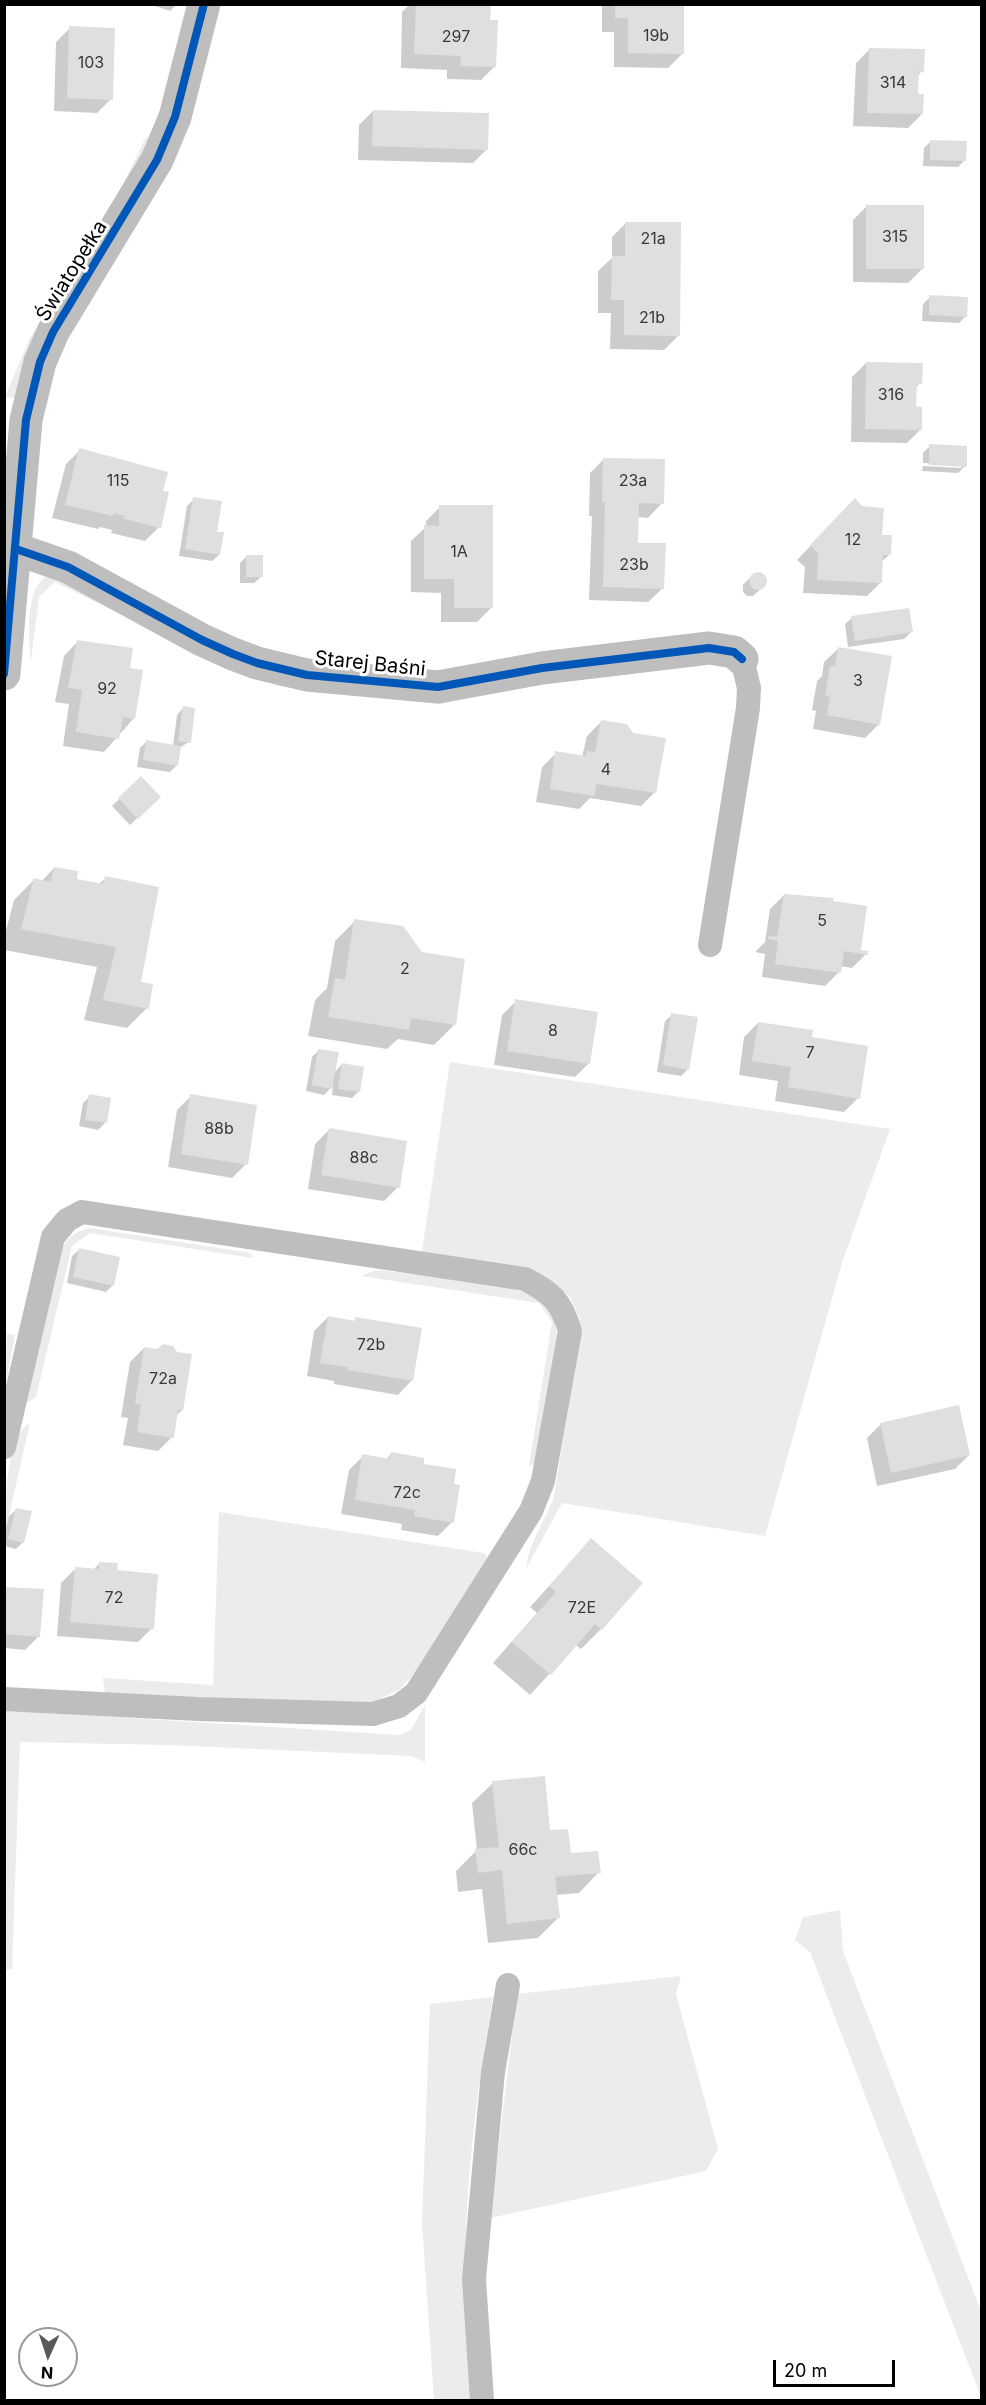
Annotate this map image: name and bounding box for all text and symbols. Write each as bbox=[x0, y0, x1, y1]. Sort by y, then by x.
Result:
house number: 19b bbox=[643, 26, 669, 46]
house number: 297 bbox=[442, 27, 470, 47]
house number: 103 bbox=[78, 53, 104, 73]
house number: 314 bbox=[880, 73, 906, 93]
street label: Światopełka bbox=[31, 216, 113, 326]
house number: 315 bbox=[882, 227, 908, 247]
house number: 21a bbox=[640, 229, 666, 249]
house number: 21b bbox=[639, 308, 665, 328]
house number: 316 bbox=[878, 385, 904, 405]
house number: 115 bbox=[107, 471, 129, 491]
house number: 23a bbox=[619, 471, 647, 491]
house number: 12 bbox=[845, 530, 861, 550]
house number: 1A bbox=[450, 542, 468, 562]
house number: 23b bbox=[619, 555, 649, 575]
street label: Starej Baśni bbox=[313, 646, 427, 682]
house number: 3 bbox=[853, 671, 863, 691]
house number: 92 bbox=[97, 679, 117, 699]
house number: 4 bbox=[601, 760, 611, 780]
house number: 5 bbox=[817, 911, 827, 931]
house number: 2 bbox=[400, 959, 410, 979]
house number: 8 bbox=[548, 1021, 558, 1041]
house number: 7 bbox=[805, 1043, 815, 1063]
house number: 88b bbox=[204, 1119, 234, 1139]
house number: 88c bbox=[350, 1148, 378, 1168]
house number: 72b bbox=[357, 1335, 385, 1355]
house number: 72a bbox=[149, 1369, 177, 1389]
house number: 72c bbox=[393, 1483, 421, 1503]
house number: 72 bbox=[105, 1588, 123, 1608]
house number: 72E bbox=[568, 1598, 596, 1618]
house number: 66c bbox=[509, 1840, 537, 1860]
north arrow bbox=[18, 2327, 78, 2387]
scale bar bbox=[776, 2348, 898, 2386]
text: 20 m bbox=[784, 2360, 827, 2381]
text: N bbox=[41, 2363, 54, 2383]

